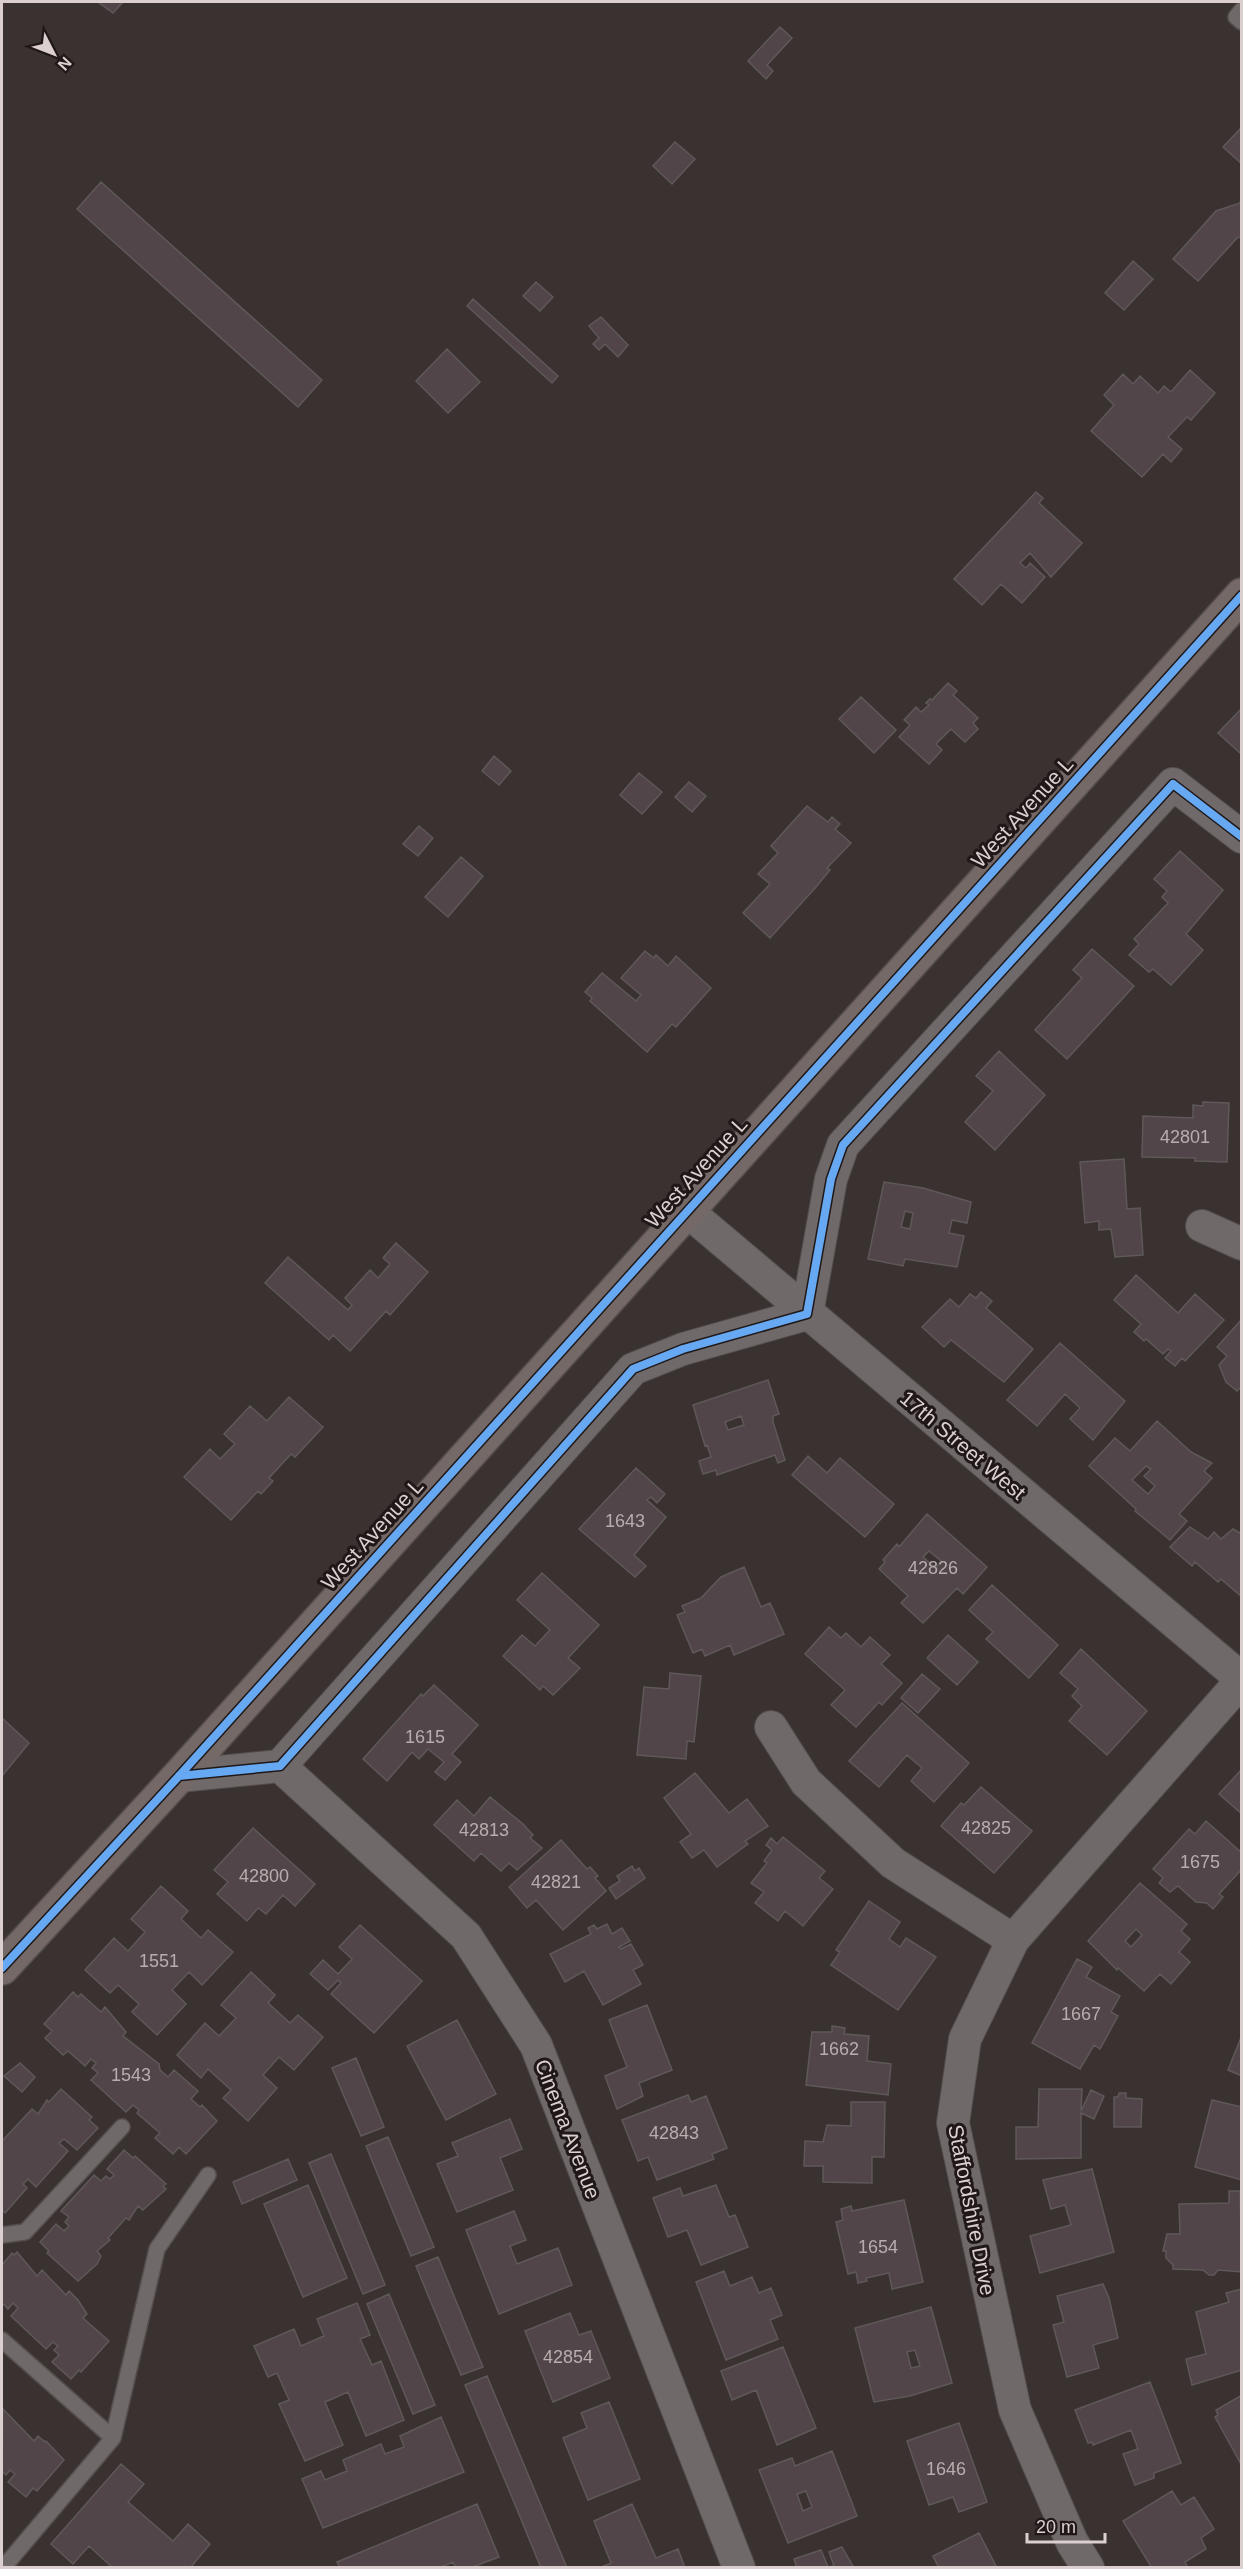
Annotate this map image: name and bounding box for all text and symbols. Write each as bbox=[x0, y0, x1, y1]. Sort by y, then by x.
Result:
north arrow bbox=[24, 24, 84, 84]
text: N bbox=[55, 54, 75, 74]
street label: West Avenue L bbox=[966, 752, 1078, 872]
street label: West Avenue L bbox=[640, 1112, 752, 1232]
house number: 42801 bbox=[1160, 1127, 1210, 1147]
street label: 17th Street West bbox=[896, 1386, 1030, 1504]
street label: West Avenue L bbox=[316, 1474, 428, 1594]
house number: 1643 bbox=[605, 1511, 645, 1531]
house number: 42826 bbox=[908, 1558, 958, 1578]
house number: 1615 bbox=[405, 1727, 445, 1747]
house number: 42825 bbox=[961, 1818, 1011, 1838]
house number: 42813 bbox=[459, 1820, 509, 1840]
house number: 1675 bbox=[1180, 1852, 1220, 1872]
house number: 42800 bbox=[239, 1866, 289, 1886]
house number: 42821 bbox=[531, 1872, 581, 1892]
house number: 1551 bbox=[139, 1951, 179, 1971]
house number: 1667 bbox=[1061, 2004, 1101, 2024]
house number: 1662 bbox=[819, 2039, 859, 2059]
street label: Cinema Avenue bbox=[531, 2056, 605, 2202]
house number: 1543 bbox=[111, 2065, 151, 2085]
house number: 42843 bbox=[649, 2123, 699, 2143]
street label: Staffordshire Drive bbox=[944, 2123, 1000, 2297]
house number: 1654 bbox=[858, 2237, 898, 2257]
house number: 42854 bbox=[543, 2347, 593, 2367]
house number: 1646 bbox=[926, 2459, 966, 2479]
scale bar bbox=[1027, 2506, 1105, 2544]
text: 20 m bbox=[1036, 2517, 1076, 2537]

